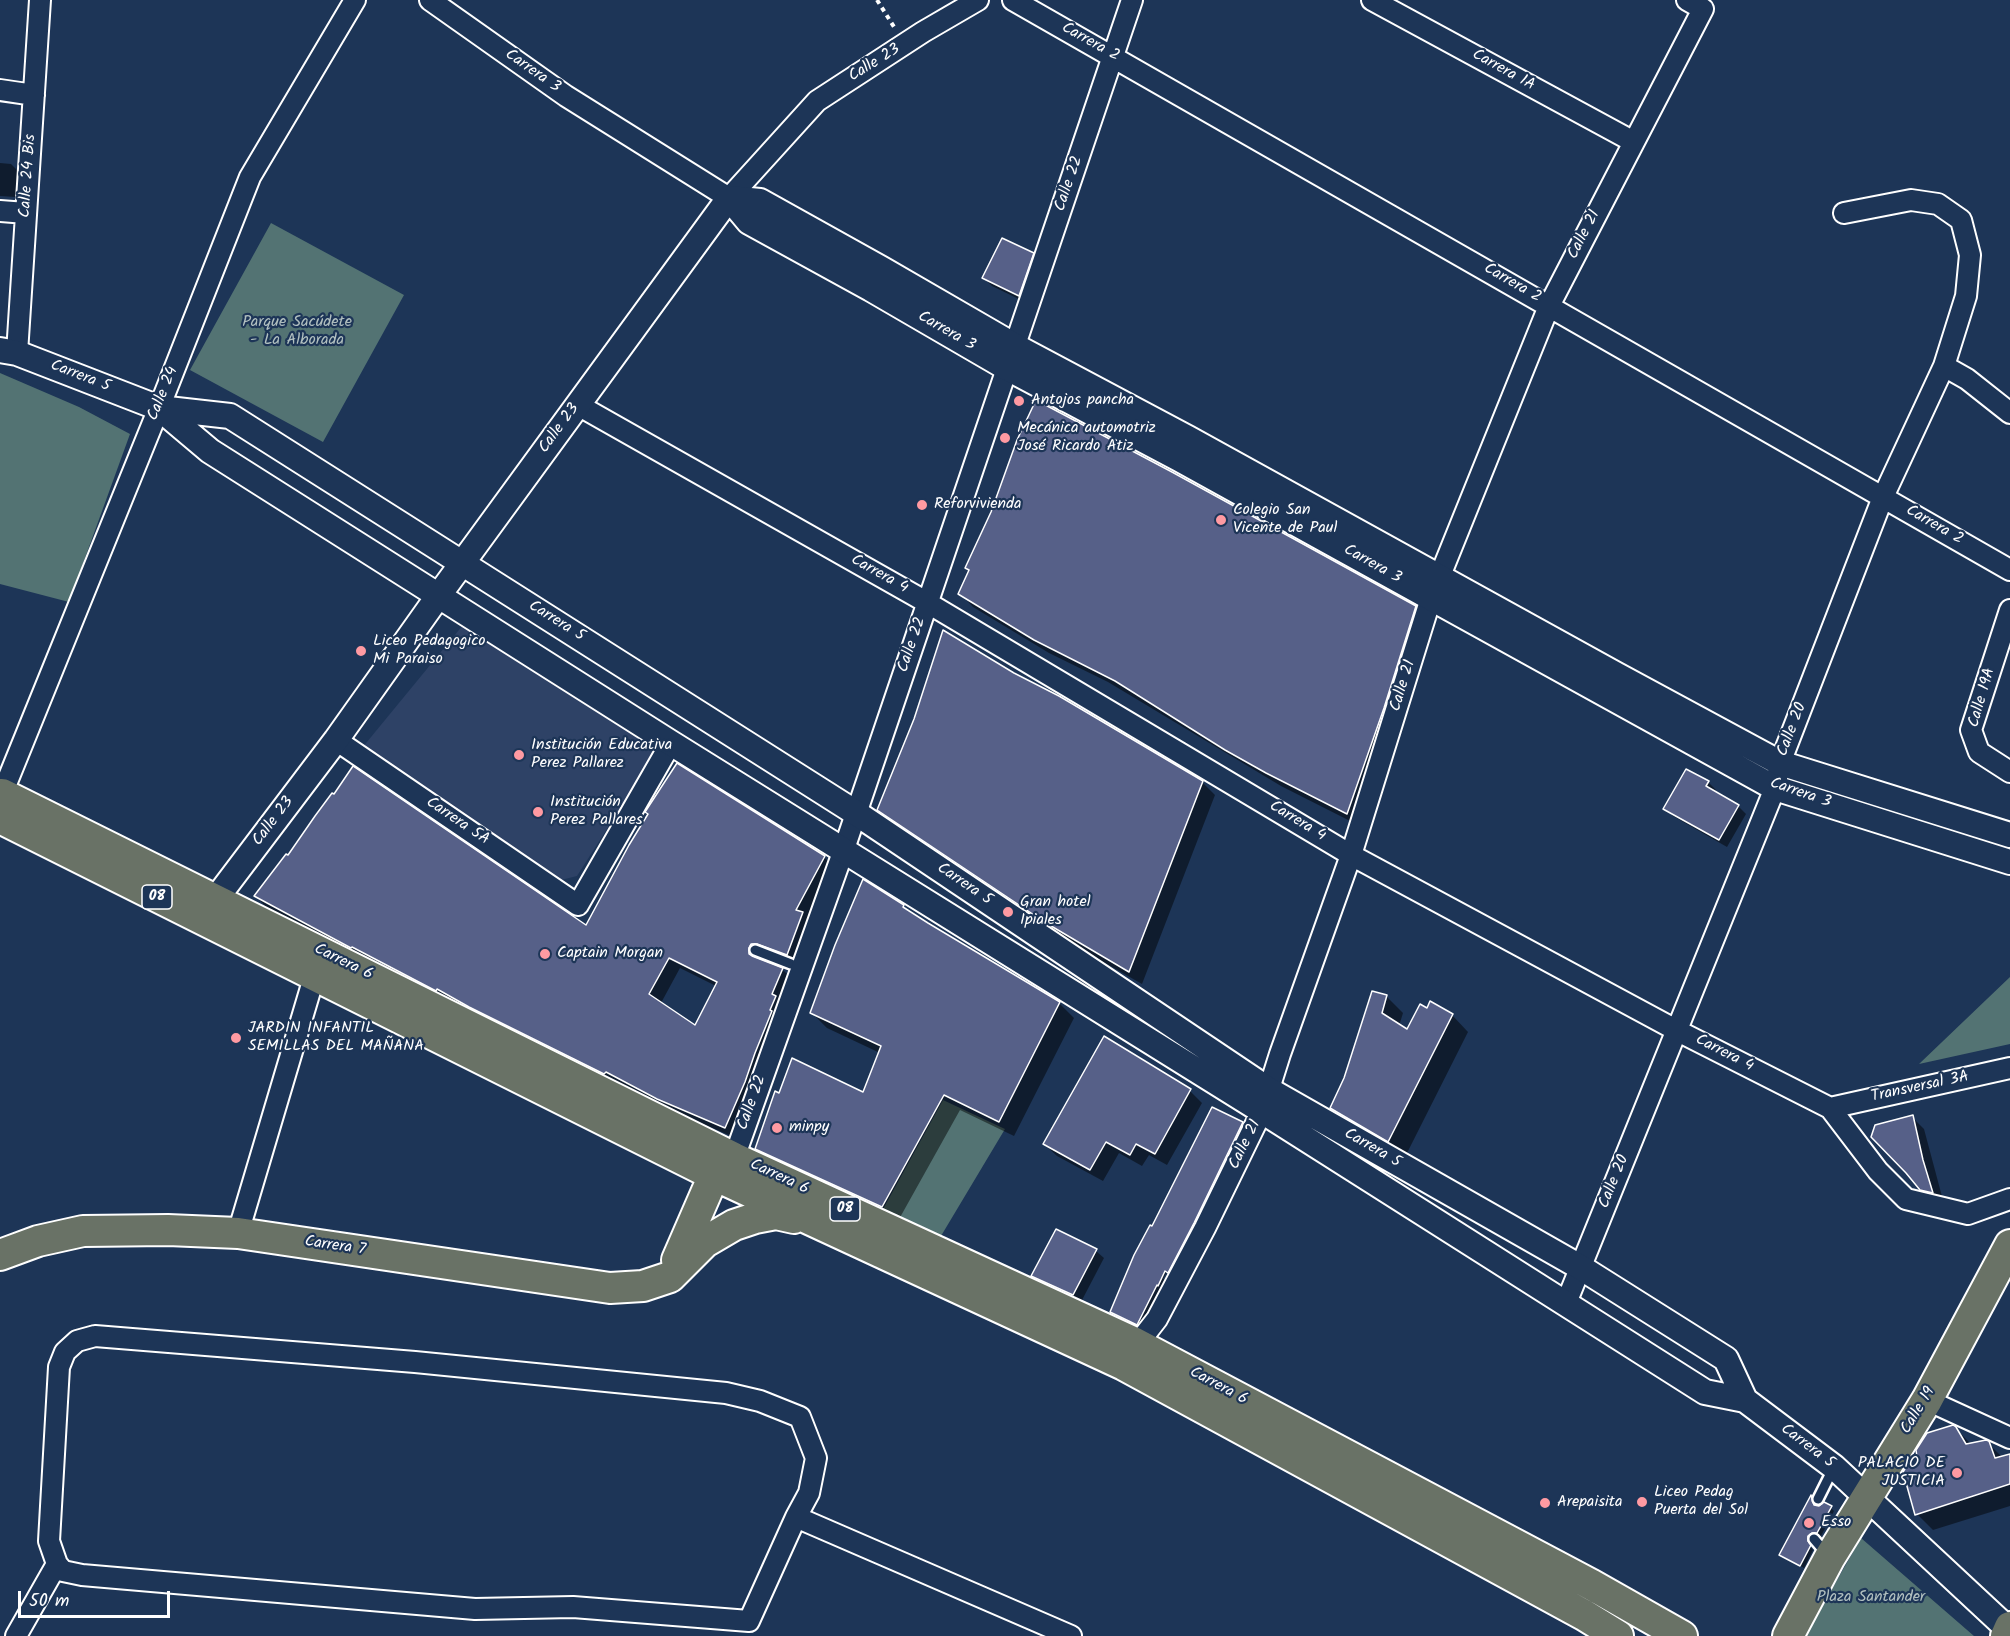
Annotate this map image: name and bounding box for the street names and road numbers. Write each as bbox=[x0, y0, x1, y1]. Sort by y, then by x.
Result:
street label: Carrera 2 bbox=[1058, 19, 1122, 67]
street label: Calle 23 bbox=[846, 41, 904, 87]
street label: Carrera 3 bbox=[501, 46, 563, 98]
street label: Carrera 1A bbox=[1468, 46, 1538, 96]
street label: Calle 24 Bis bbox=[16, 133, 42, 219]
street label: Calle 22 bbox=[1052, 154, 1088, 214]
street label: Calle 21 bbox=[1564, 207, 1606, 263]
street label: Carrera 2 bbox=[1480, 260, 1544, 308]
street label: Carrera 3 bbox=[914, 308, 978, 356]
street label: Carrera 5 bbox=[47, 357, 113, 397]
street label: Calle 24 bbox=[144, 364, 184, 424]
street label: Calle 23 bbox=[535, 400, 585, 458]
street label: Carrera 2 bbox=[1902, 502, 1966, 550]
street label: Carrera 3 bbox=[1340, 541, 1404, 589]
street label: Carrera 4 bbox=[847, 551, 911, 599]
street label: Carrera 5 bbox=[524, 597, 588, 647]
street label: Calle 22 bbox=[895, 615, 931, 675]
street label: Calle 21 bbox=[1387, 658, 1421, 714]
street label: Calle 19A bbox=[1965, 666, 2001, 730]
street label: Calle 20 bbox=[1774, 700, 1812, 760]
street label: Carrera 3 bbox=[1767, 775, 1833, 813]
street label: Calle 23 bbox=[249, 793, 299, 851]
street label: Carrera 5A bbox=[422, 794, 492, 850]
street label: Carrera 4 bbox=[1265, 798, 1329, 846]
street label: Carrera 5 bbox=[933, 860, 995, 910]
road number: 08 bbox=[142, 885, 172, 909]
street label: Carrera 6 bbox=[310, 941, 376, 985]
street label: Carrera 4 bbox=[1692, 1031, 1756, 1077]
street label: Transversal 3A bbox=[1869, 1068, 1971, 1108]
street label: Calle 22 bbox=[734, 1073, 772, 1133]
street label: Calle 21 bbox=[1226, 1117, 1266, 1173]
street label: Carrera 5 bbox=[1340, 1125, 1404, 1173]
street label: Calle 20 bbox=[1596, 1153, 1634, 1211]
street label: Carrera 6 bbox=[746, 1156, 812, 1200]
road number: 08 bbox=[830, 1197, 860, 1221]
street label: Carrera 7 bbox=[303, 1233, 367, 1261]
street label: Carrera 6 bbox=[1186, 1364, 1250, 1410]
street label: Calle 19 bbox=[1898, 1384, 1940, 1438]
street label: Carrera 5 bbox=[1776, 1420, 1838, 1474]

